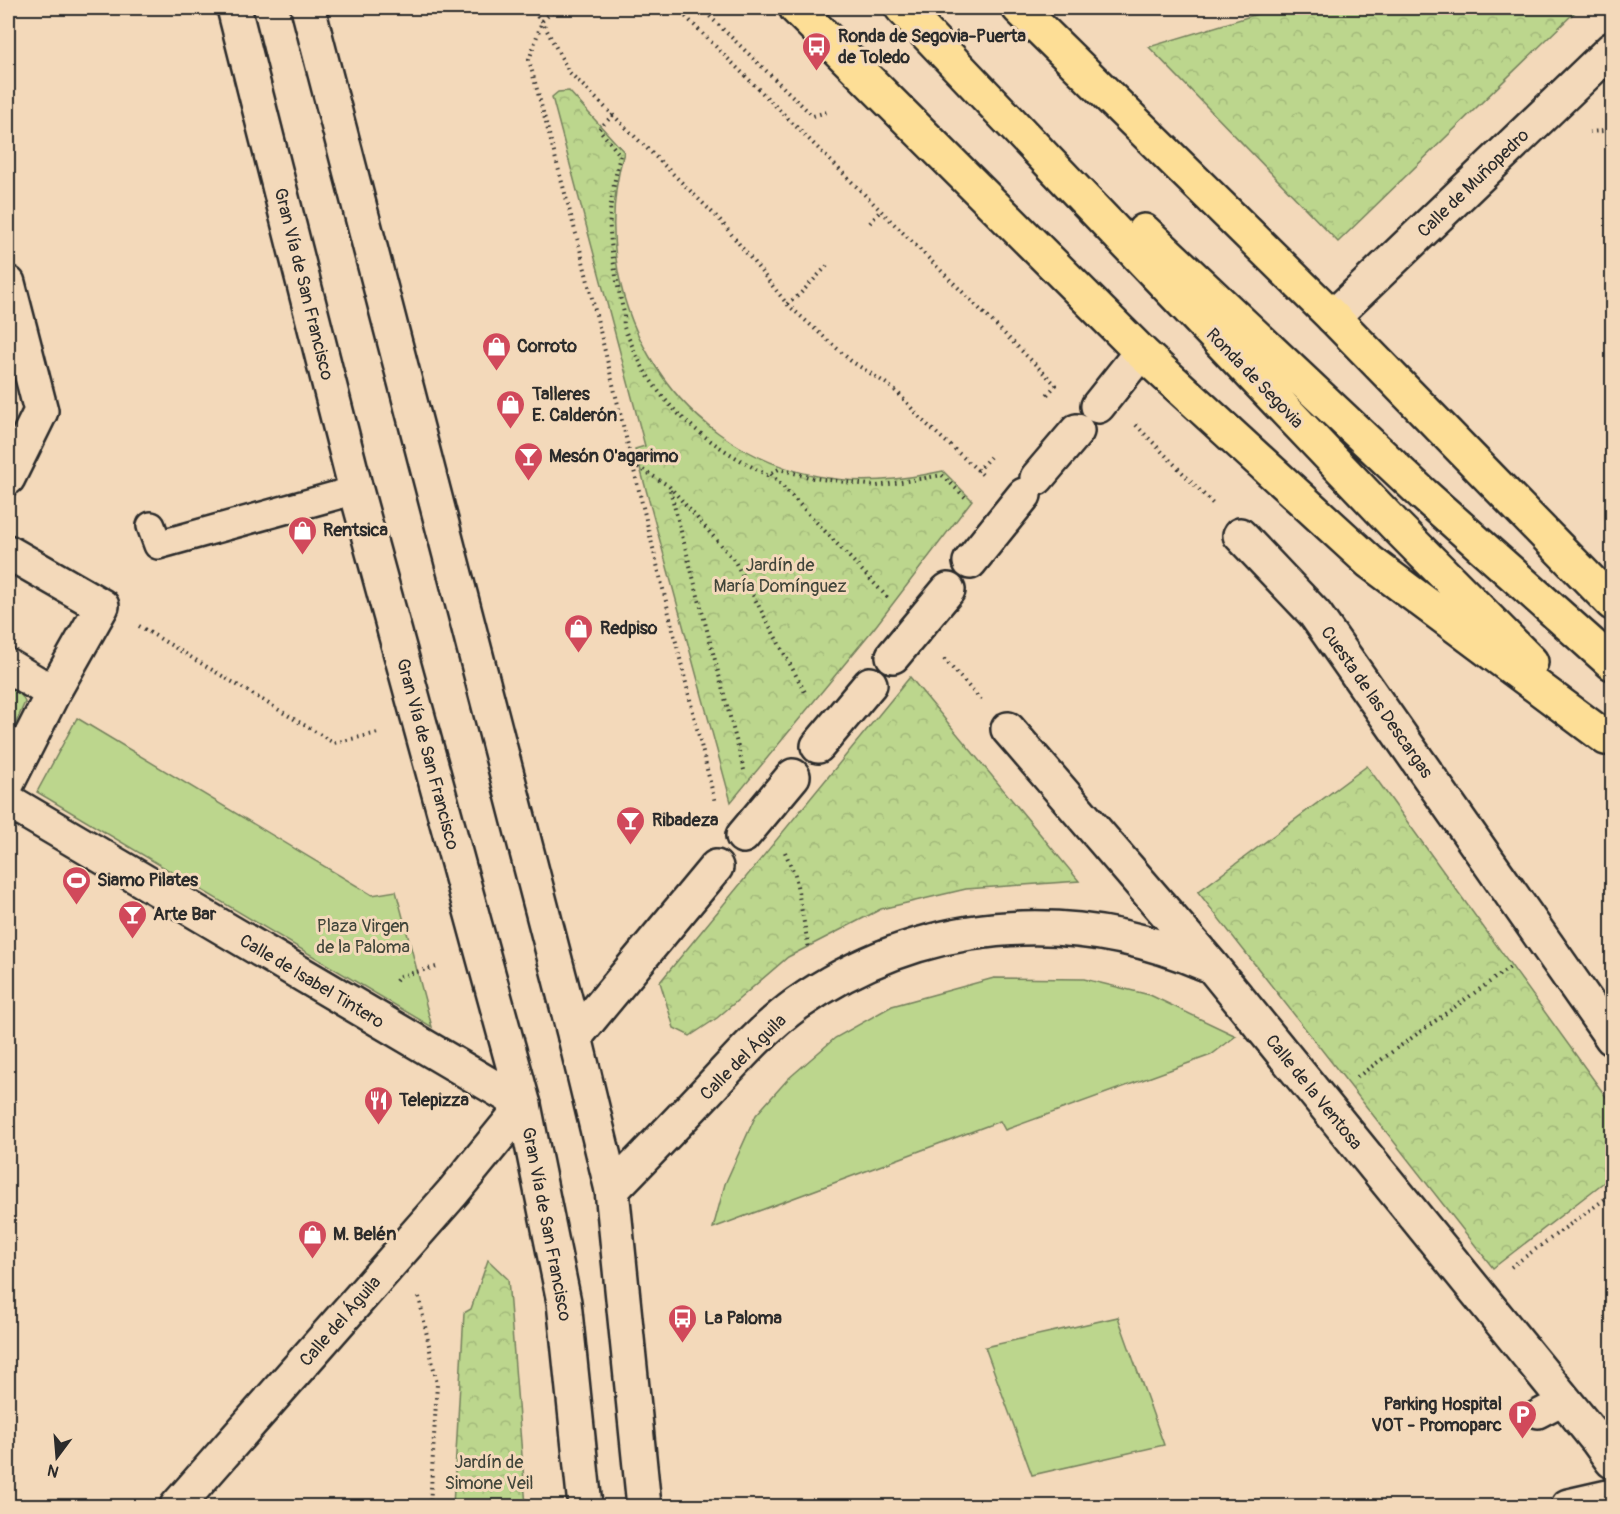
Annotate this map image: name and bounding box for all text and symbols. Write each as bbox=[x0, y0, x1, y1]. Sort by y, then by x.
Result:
place label: Ronda de Segovia-Puerta de Toledo bbox=[838, 25, 1027, 69]
bus stop icon: Ronda de Segovia-Puerta de Toledo bbox=[801, 30, 833, 72]
street label: Calle de Muñopedro bbox=[1413, 124, 1534, 243]
street label: Gran Vía de San Francisco bbox=[269, 186, 339, 383]
street label: Ronda de Segovia bbox=[1201, 323, 1308, 433]
shop icon: Corroto bbox=[480, 330, 512, 372]
place label: Corroto bbox=[517, 335, 577, 358]
place label: Talleres E. Calderón bbox=[531, 383, 617, 427]
shop icon: Talleres E. Calderón bbox=[495, 388, 527, 430]
bar icon: Mesón O'agarimo bbox=[512, 440, 544, 482]
place label: Mesón O'agarimo bbox=[549, 445, 679, 468]
shop icon: Rentsica bbox=[286, 514, 318, 556]
place label: Rentsica bbox=[323, 519, 389, 542]
park label: Jardín de María Domínguez bbox=[713, 554, 847, 598]
shop icon: Redpiso bbox=[563, 612, 595, 654]
place label: Redpiso bbox=[600, 617, 658, 640]
street label: Cuesta de las Descargas bbox=[1315, 622, 1438, 783]
street label: Gran Vía de San Francisco bbox=[391, 656, 464, 853]
bar icon: Ribadeza bbox=[615, 804, 647, 846]
place label: Ribadeza bbox=[652, 809, 719, 832]
sports icon: Siamo Pilates bbox=[60, 864, 92, 906]
place label: Siamo Pilates bbox=[97, 869, 199, 892]
bar icon: Arte Bar bbox=[116, 898, 148, 940]
place label: Arte Bar bbox=[153, 903, 217, 926]
park label: Plaza Virgen de la Paloma bbox=[316, 915, 410, 959]
street label: Calle de Isabel Tintero bbox=[235, 929, 389, 1034]
street label: Calle del Águila bbox=[695, 1009, 791, 1105]
street label: Calle de la Ventosa bbox=[1260, 1030, 1367, 1155]
restaurant icon: Telepizza bbox=[362, 1084, 394, 1126]
place label: Telepizza bbox=[398, 1089, 469, 1112]
street label: Gran Vía de San Francisco bbox=[516, 1125, 577, 1323]
shop icon: M. Belén bbox=[296, 1218, 328, 1260]
place label: M. Belén bbox=[333, 1223, 396, 1246]
street label: Calle del Águila bbox=[295, 1271, 386, 1372]
bus stop icon: La Paloma bbox=[667, 1302, 699, 1344]
place label: La Paloma bbox=[704, 1307, 782, 1330]
place label: Parking Hospital VOT - Promoparc bbox=[1371, 1393, 1502, 1437]
parking icon: Parking Hospital VOT - Promoparc bbox=[1507, 1398, 1539, 1440]
north arrow bbox=[27, 1427, 87, 1487]
park label: Jardín de Simone Veil bbox=[445, 1451, 533, 1495]
text: N bbox=[45, 1459, 61, 1482]

